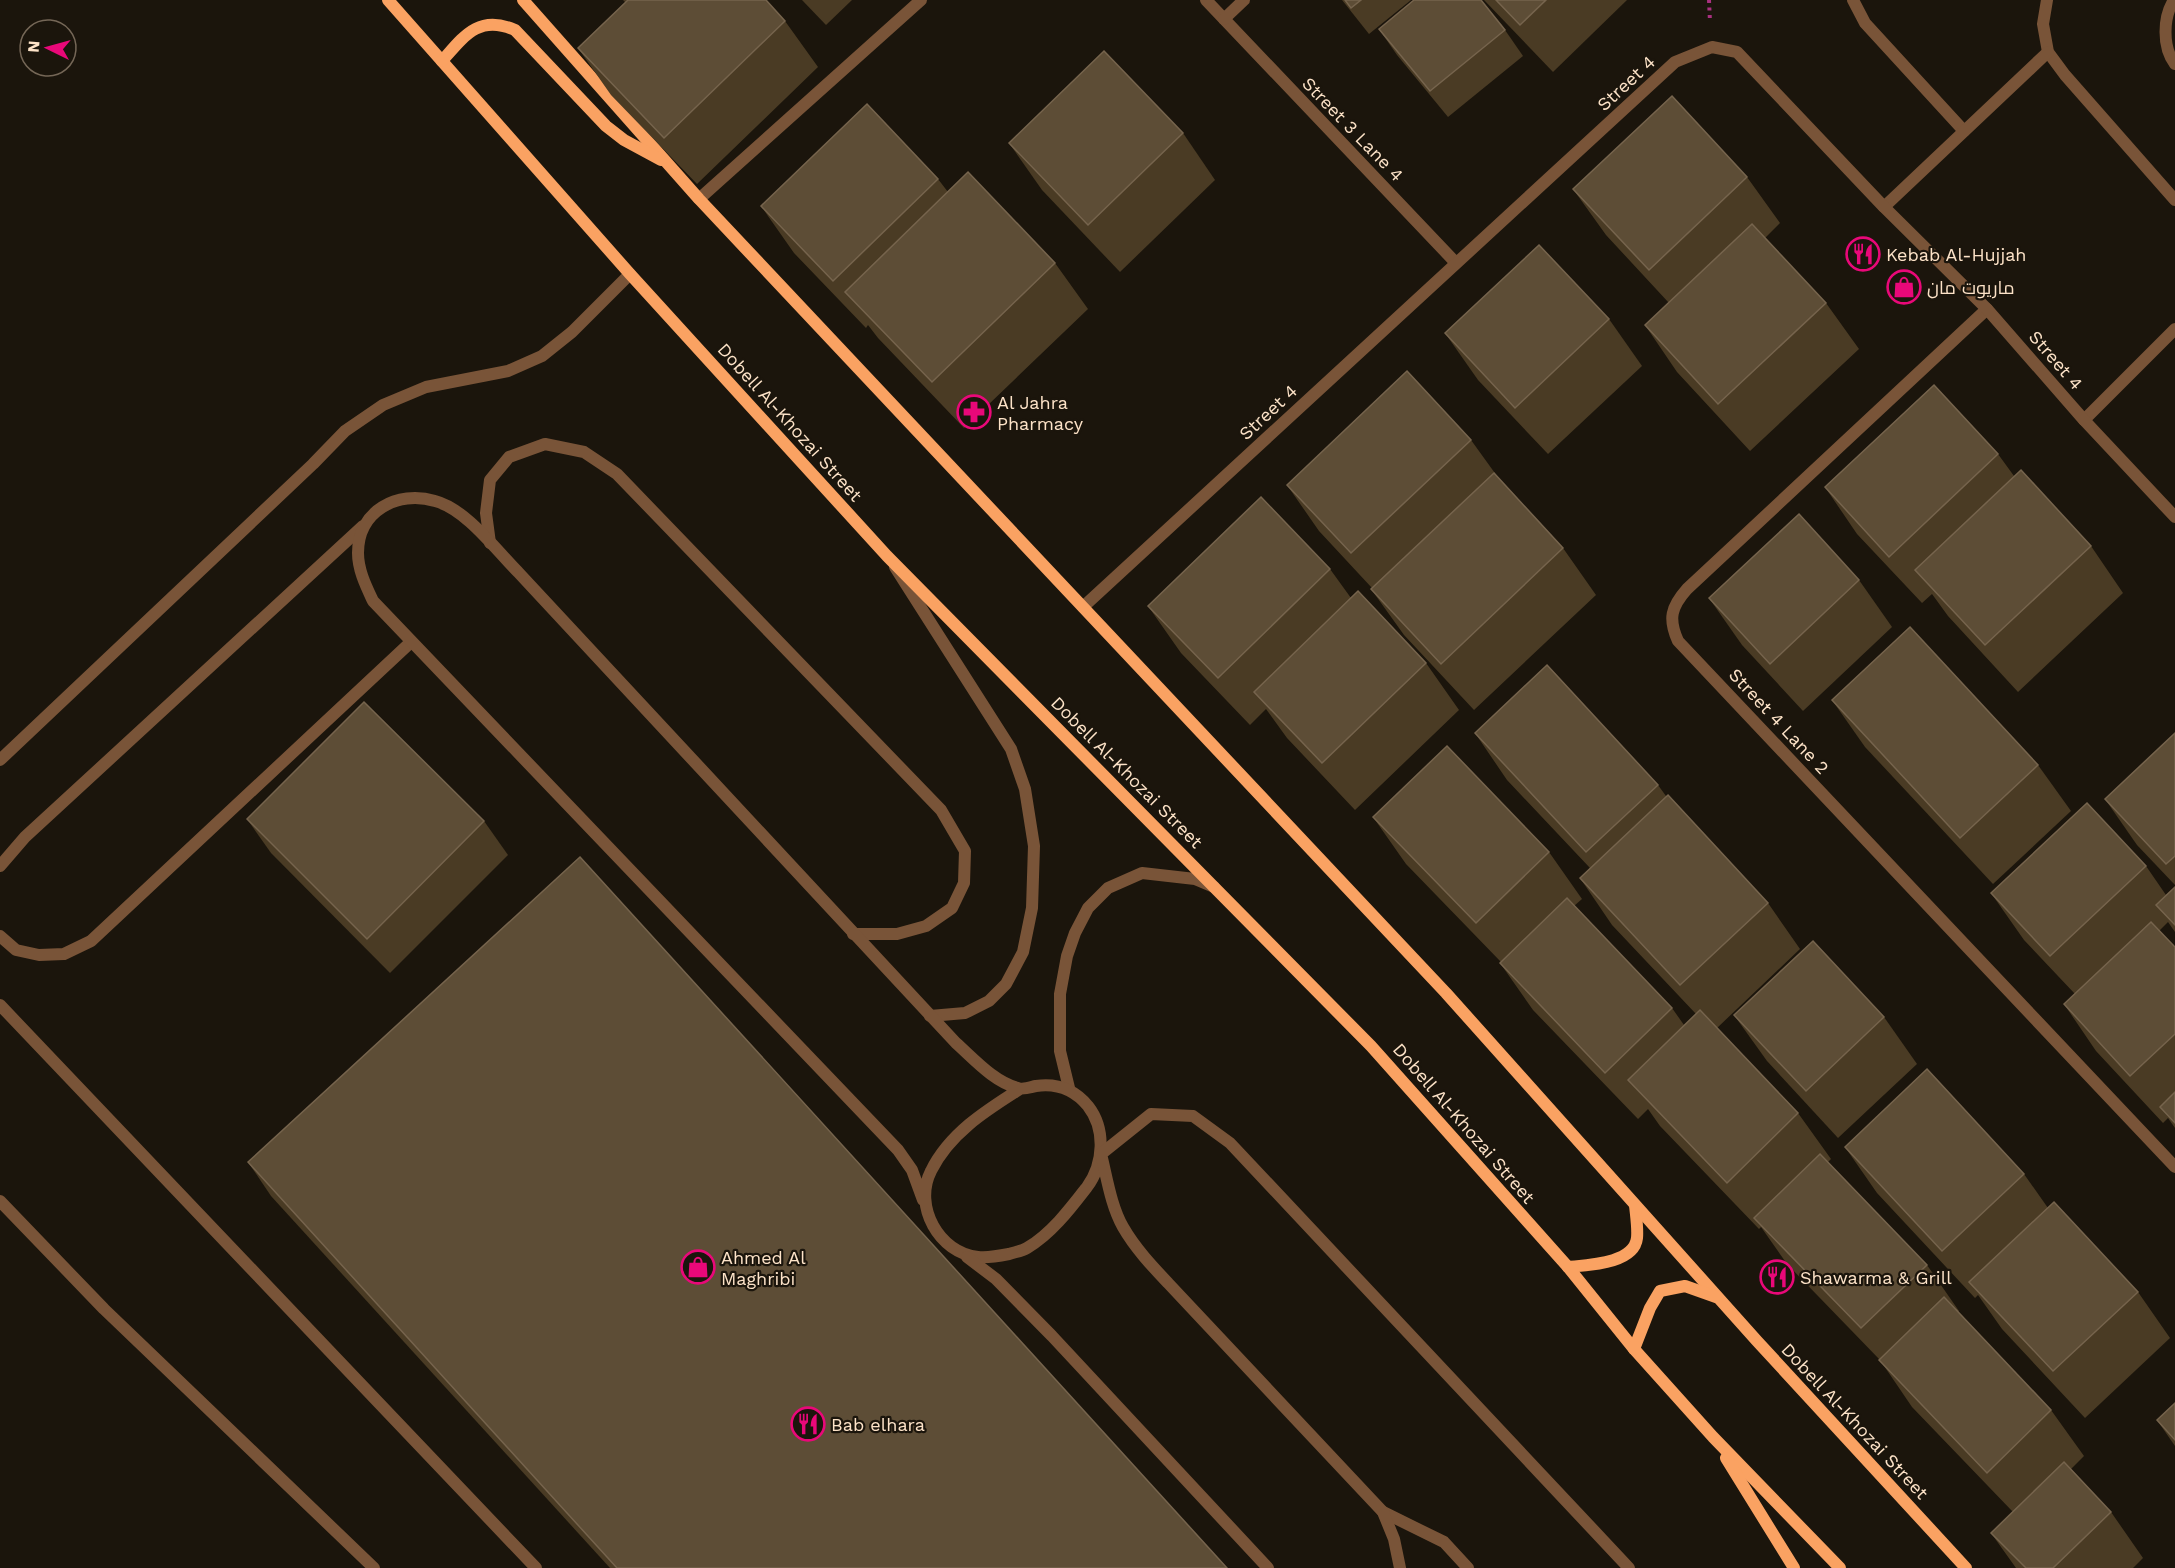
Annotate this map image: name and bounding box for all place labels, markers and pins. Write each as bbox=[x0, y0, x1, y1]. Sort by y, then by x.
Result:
restaurant icon: Kebab Al-Hujjah bbox=[1845, 236, 1881, 272]
place label: Kebab Al-Hujjah bbox=[1886, 244, 2027, 265]
shop icon: ماريوت مان bbox=[1886, 269, 1922, 305]
place label: ماريوت مان bbox=[1927, 277, 2014, 299]
place label: Al Jahra Pharmacy bbox=[997, 392, 1084, 434]
pharmacy icon: Al Jahra Pharmacy bbox=[956, 394, 992, 430]
place label: Ahmed Al Maghribi bbox=[721, 1247, 806, 1289]
shop icon: Ahmed Al Maghribi bbox=[680, 1249, 716, 1285]
restaurant icon: Shawarma & Grill bbox=[1759, 1259, 1795, 1295]
place label: Shawarma & Grill bbox=[1800, 1267, 1952, 1288]
restaurant icon: Bab elhara bbox=[790, 1406, 826, 1442]
place label: Bab elhara bbox=[831, 1414, 925, 1435]

